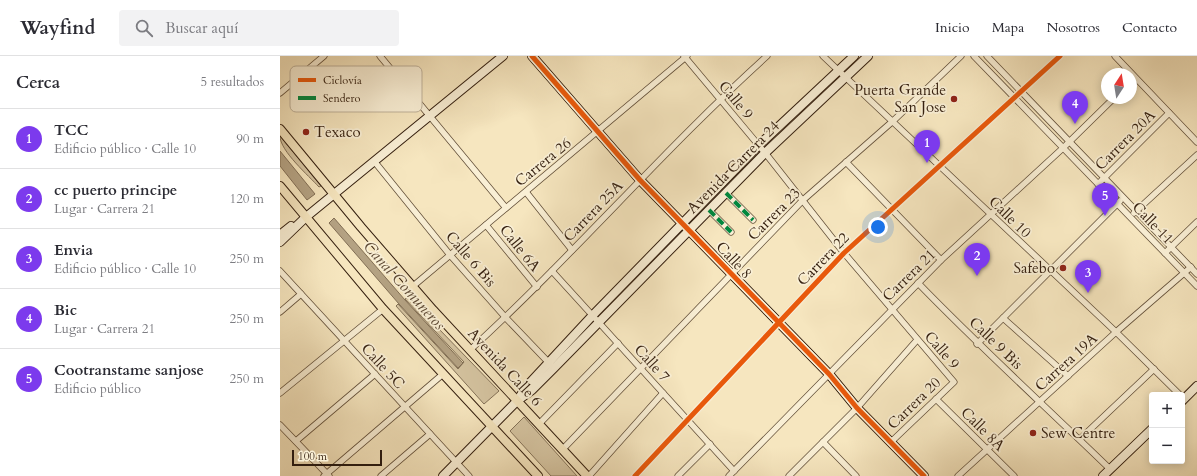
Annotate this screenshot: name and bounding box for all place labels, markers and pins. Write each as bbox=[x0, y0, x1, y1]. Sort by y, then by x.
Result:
place label: Puerta Grande San Jose bbox=[854, 80, 946, 117]
pin: 4 bbox=[1062, 91, 1088, 124]
marker: Puerta Grande San Jose bbox=[949, 94, 959, 104]
place label: Texaco bbox=[314, 122, 361, 142]
marker: Texaco bbox=[301, 127, 311, 137]
pin: 1 bbox=[914, 130, 940, 163]
pin: 5 bbox=[1092, 183, 1118, 216]
pin: 2 bbox=[964, 243, 990, 276]
place label: Safebo bbox=[1013, 258, 1055, 278]
pin: 3 bbox=[1075, 260, 1101, 293]
marker: Safebo bbox=[1058, 263, 1068, 273]
place label: Sew Centre bbox=[1041, 423, 1115, 443]
marker: Sew Centre bbox=[1028, 428, 1038, 438]

